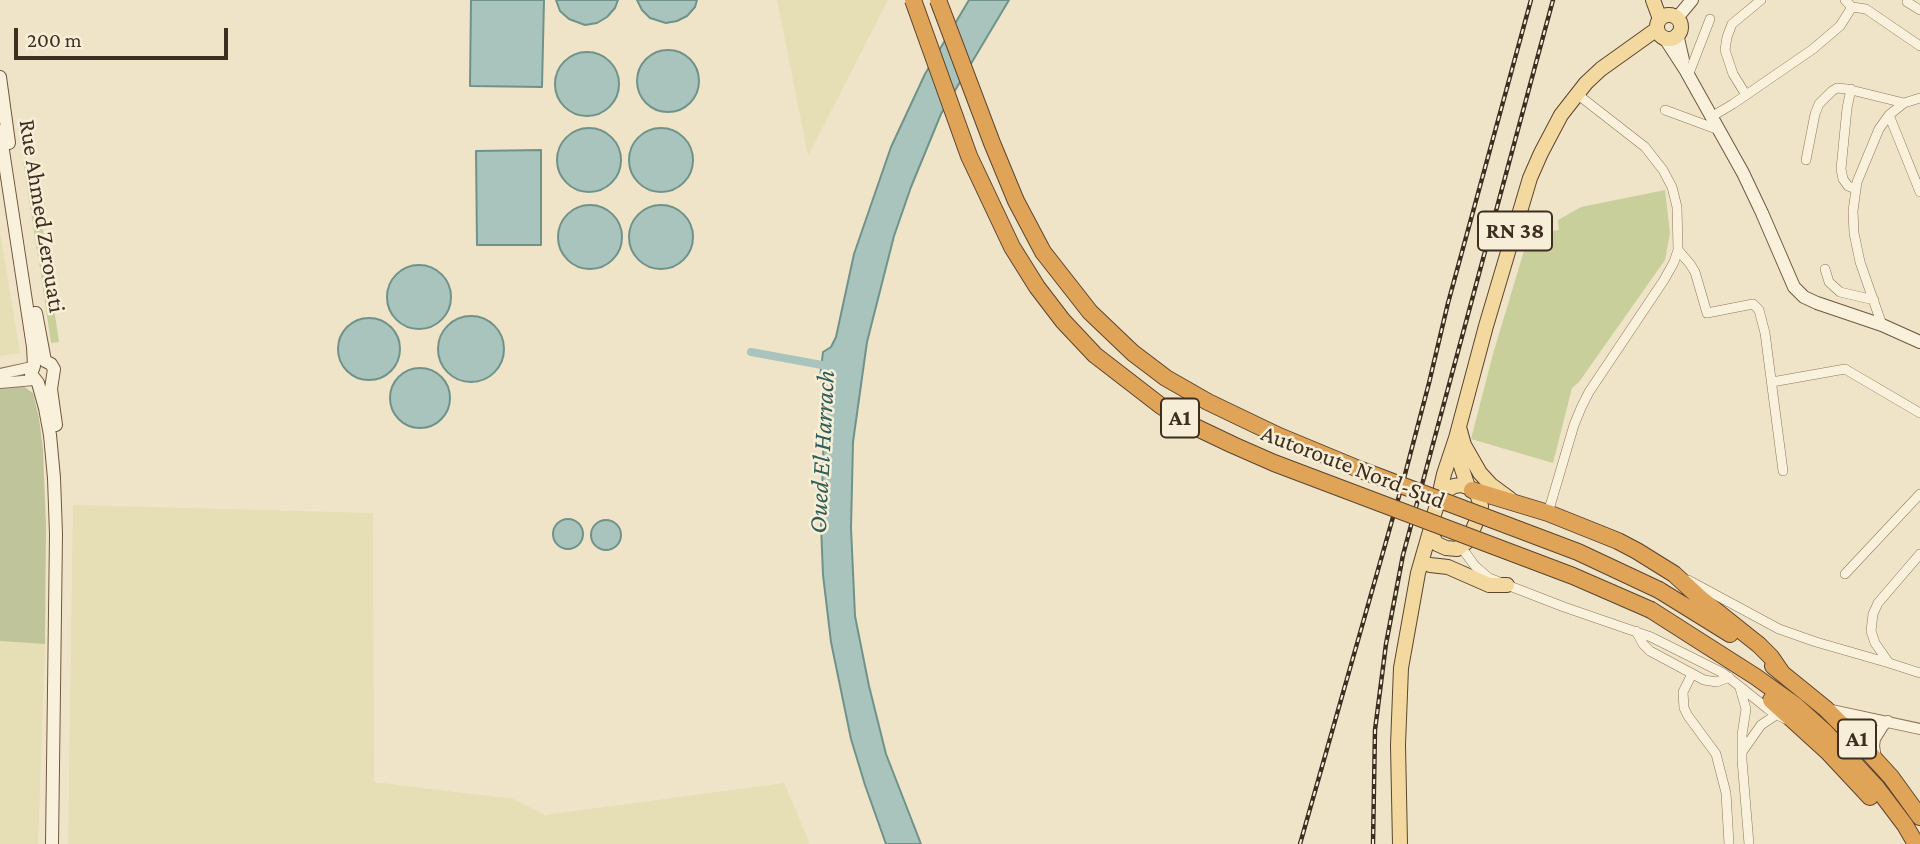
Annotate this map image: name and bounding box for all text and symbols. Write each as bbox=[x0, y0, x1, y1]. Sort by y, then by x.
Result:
scale bar bbox=[18, 14, 231, 58]
text: 200 m bbox=[27, 28, 82, 52]
street label: Rue Ahmed Zerouati bbox=[13, 117, 71, 315]
road number: RN 38 bbox=[1478, 212, 1552, 250]
water label: Oued El Harrach bbox=[802, 370, 842, 534]
road number: A1 bbox=[1161, 398, 1199, 438]
street label: Autoroute Nord-Sud bbox=[1257, 419, 1449, 515]
road number: A1 bbox=[1838, 720, 1876, 758]

